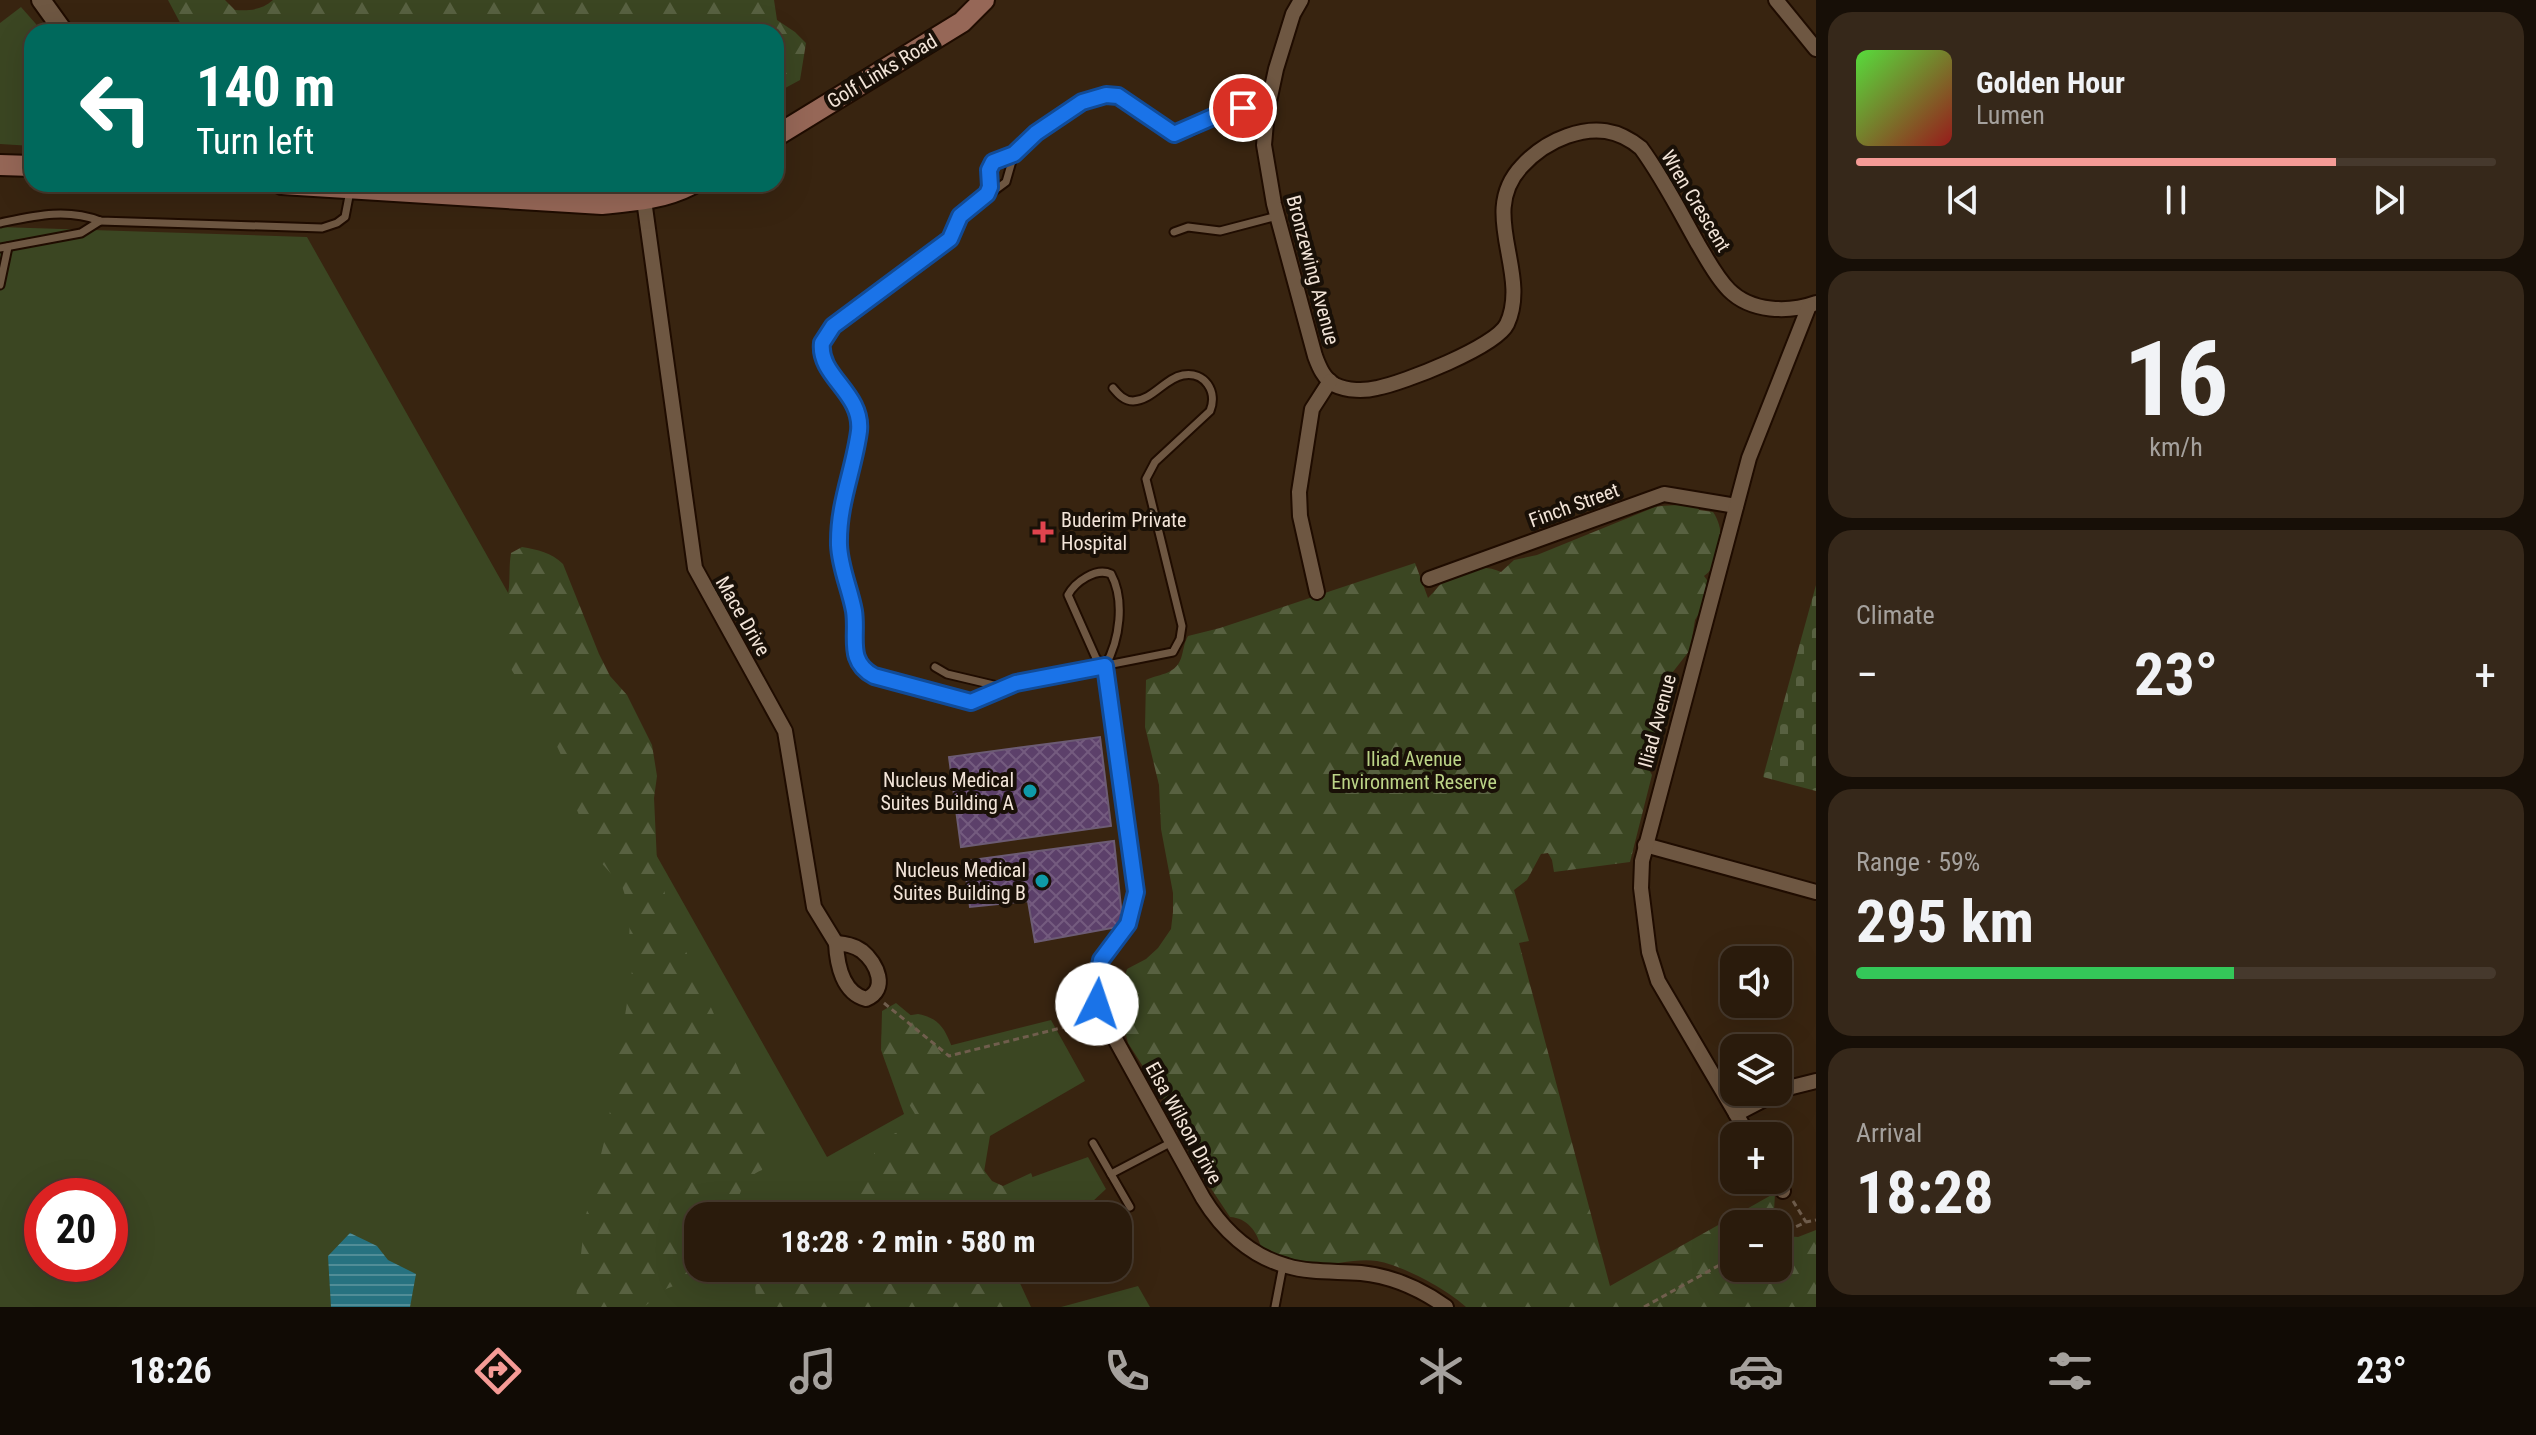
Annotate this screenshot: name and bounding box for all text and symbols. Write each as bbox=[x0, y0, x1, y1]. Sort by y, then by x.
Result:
street label: Golf Links Road bbox=[823, 29, 941, 113]
text: 140 m bbox=[196, 54, 335, 120]
icon: left bbox=[64, 56, 168, 160]
text: Golden Hour bbox=[1976, 65, 2125, 100]
pin bbox=[1209, 74, 1277, 142]
icon: arrive bbox=[1221, 86, 1265, 130]
text: Lumen bbox=[1976, 100, 2045, 130]
text: Turn left bbox=[196, 121, 314, 163]
street label: Wren Crescent bbox=[1656, 146, 1736, 256]
icon: previous bbox=[1941, 178, 1985, 222]
icon: pause bbox=[2154, 178, 2198, 222]
icon: next bbox=[2367, 178, 2411, 222]
street label: Bronzewing Avenue bbox=[1281, 193, 1345, 347]
text: 16 bbox=[2123, 319, 2229, 440]
text: km/h bbox=[2149, 432, 2203, 462]
street label: Finch Street bbox=[1526, 478, 1622, 532]
place label: Buderim Private Hospital bbox=[1061, 508, 1186, 555]
marker: Buderim Private Hospital bbox=[1032, 521, 1054, 543]
street label: Mace Drive bbox=[711, 572, 775, 660]
text: Climate bbox=[1856, 600, 1935, 630]
text: 23° bbox=[2134, 639, 2218, 710]
text: − bbox=[1856, 649, 1878, 701]
text: + bbox=[2474, 649, 2496, 701]
street label: Iliad Avenue bbox=[1633, 672, 1681, 770]
park label: Iliad Avenue Environment Reserve bbox=[1331, 747, 1497, 794]
place label: Nucleus Medical Suites Building A bbox=[880, 768, 1014, 815]
marker: Nucleus Medical Suites Building A bbox=[1021, 782, 1039, 800]
text: Range · 59% bbox=[1856, 847, 1980, 877]
place label: Nucleus Medical Suites Building B bbox=[893, 858, 1026, 905]
marker: Nucleus Medical Suites Building B bbox=[1033, 872, 1051, 890]
text: 295 km bbox=[1856, 886, 2034, 957]
map controls bbox=[1720, 946, 1792, 1282]
button: sound bbox=[1720, 946, 1792, 1018]
position arrow bbox=[1055, 962, 1139, 1046]
button: layers bbox=[1720, 1034, 1792, 1106]
street label: Elsa Wilson Drive bbox=[1141, 1058, 1227, 1188]
text: Arrival bbox=[1856, 1118, 1922, 1148]
button: + bbox=[1720, 1122, 1792, 1194]
text: 18:28 bbox=[1856, 1157, 1994, 1228]
speed limit sign: 20 bbox=[24, 1178, 128, 1282]
button: − bbox=[1720, 1210, 1792, 1282]
text: 18:28 · 2 min · 580 m bbox=[781, 1224, 1035, 1259]
icon: directions bbox=[470, 1343, 526, 1399]
icon: music bbox=[785, 1343, 841, 1399]
icon: phone bbox=[1099, 1343, 1155, 1399]
icon: climate bbox=[1413, 1343, 1469, 1399]
icon: car bbox=[1728, 1343, 1784, 1399]
icon: filters bbox=[2042, 1343, 2098, 1399]
text: 18:26 bbox=[129, 1350, 212, 1392]
text: 23° bbox=[2356, 1350, 2407, 1392]

